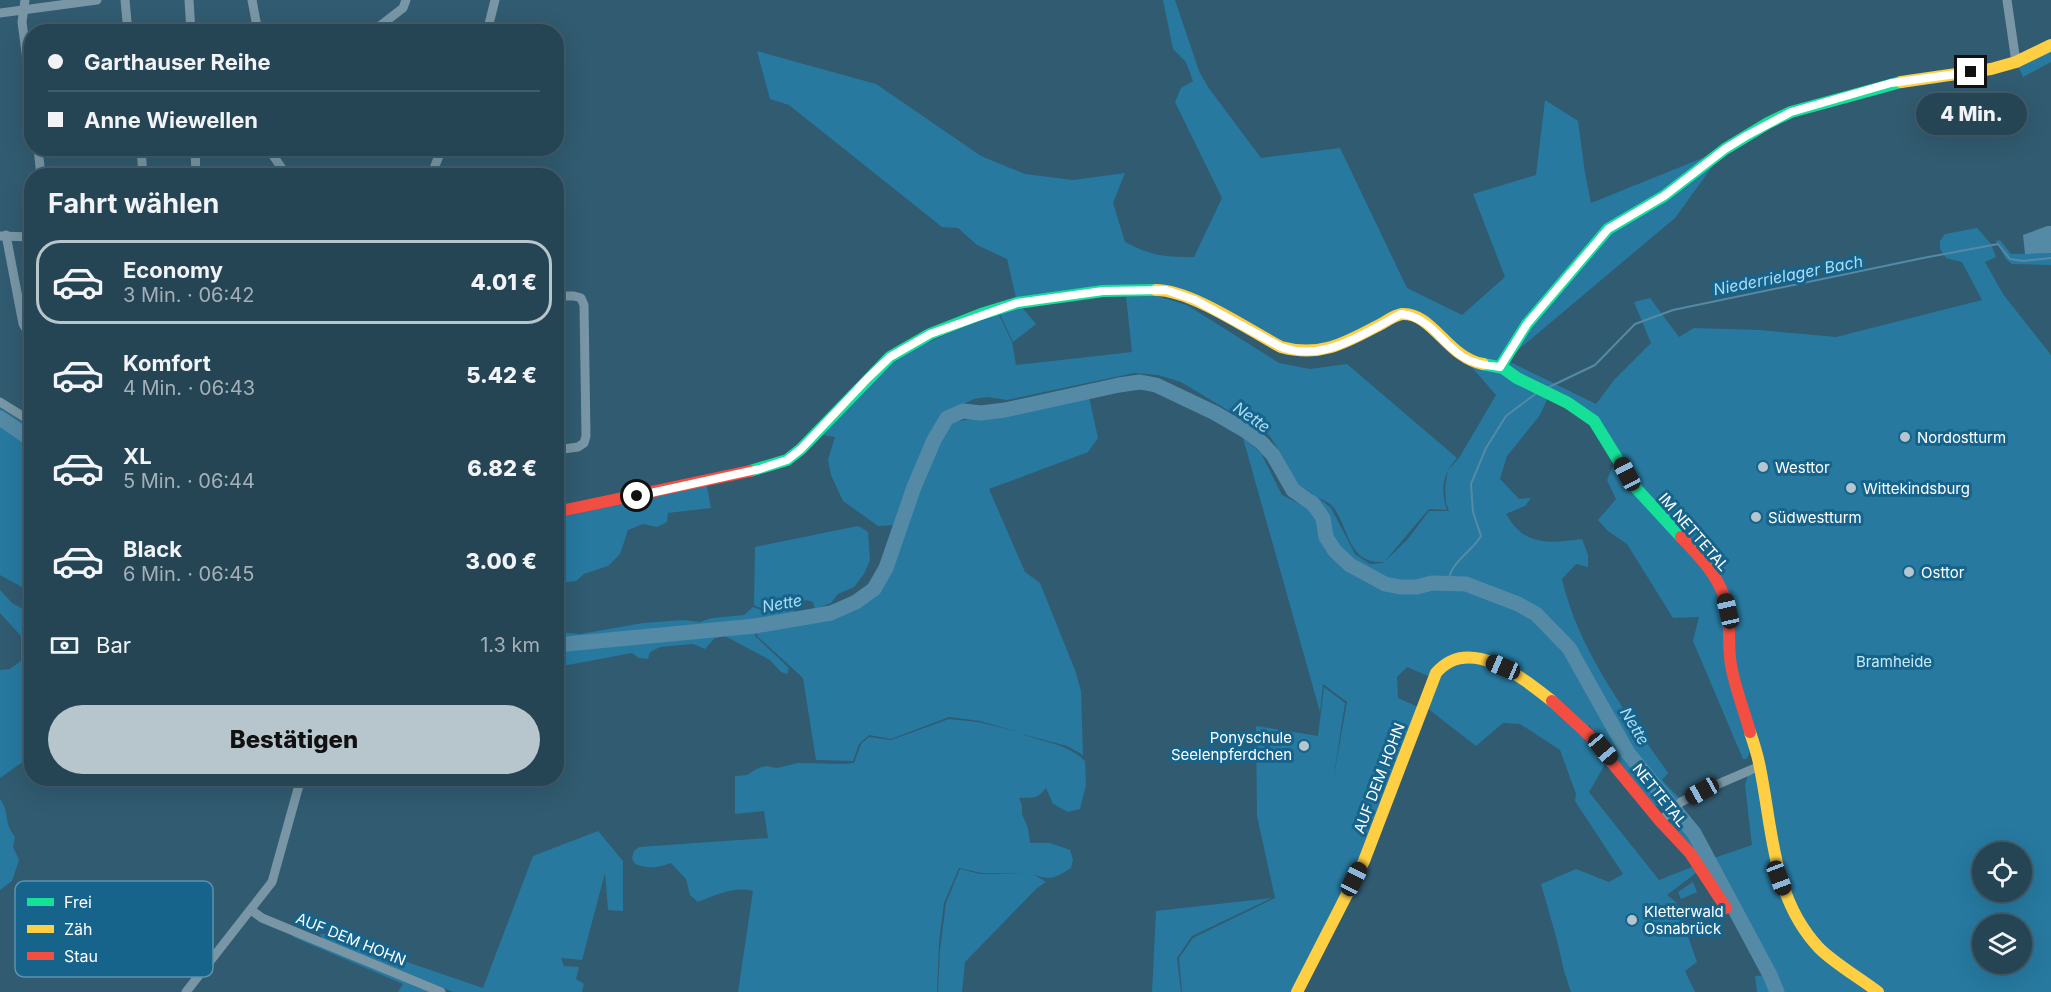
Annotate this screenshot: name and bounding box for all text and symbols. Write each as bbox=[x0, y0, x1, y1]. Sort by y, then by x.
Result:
text: Garthauser Reihe bbox=[84, 49, 271, 75]
route end bbox=[1957, 58, 1984, 85]
callout: 4 Min. bbox=[1916, 93, 2026, 135]
text: 4 Min. bbox=[1940, 102, 2003, 126]
text: Anne Wiewellen bbox=[84, 107, 258, 133]
text: Fahrt wählen bbox=[48, 187, 219, 220]
water label: Niederrielager Bach bbox=[1712, 251, 1864, 299]
icon: car bbox=[51, 255, 105, 309]
text: Economy bbox=[123, 257, 223, 283]
text: 4.01 € bbox=[471, 269, 537, 295]
text: 3 Min. · 06:42 bbox=[123, 283, 254, 307]
icon: car bbox=[51, 348, 105, 402]
text: Komfort bbox=[123, 350, 211, 376]
text: 5.42 € bbox=[466, 362, 537, 388]
text: 4 Min. · 06:43 bbox=[123, 376, 255, 400]
water label: Nette bbox=[1230, 397, 1274, 437]
place label: Nordostturm bbox=[1917, 428, 2006, 447]
marker: Nordostturm bbox=[1898, 430, 1912, 444]
icon: car bbox=[51, 441, 105, 495]
text: XL bbox=[123, 443, 152, 469]
car bbox=[1611, 454, 1643, 494]
text: 6.82 € bbox=[467, 455, 537, 481]
place label: Westtor bbox=[1775, 458, 1830, 477]
marker: Westtor bbox=[1756, 460, 1770, 474]
text: 5 Min. · 06:44 bbox=[123, 469, 255, 493]
place label: Wittekindsburg bbox=[1863, 479, 1970, 498]
marker: Wittekindsburg bbox=[1844, 481, 1858, 495]
route start bbox=[623, 482, 650, 509]
street label: IM NETTETAL bbox=[1655, 489, 1733, 575]
place label: Südwestturm bbox=[1768, 508, 1862, 527]
marker: Südwestturm bbox=[1749, 510, 1763, 524]
icon: car bbox=[51, 534, 105, 588]
text: Black bbox=[123, 536, 182, 562]
text: 3.00 € bbox=[465, 548, 537, 574]
text: 6 Min. · 06:45 bbox=[123, 562, 254, 586]
place label: Osttor bbox=[1921, 563, 1965, 582]
marker: Osttor bbox=[1902, 565, 1916, 579]
water label: Nette bbox=[760, 590, 804, 616]
car bbox=[1715, 591, 1741, 631]
icon: cash bbox=[48, 629, 81, 662]
text: Bar bbox=[96, 632, 131, 658]
text: 1.3 km bbox=[480, 633, 540, 657]
car bbox=[1483, 652, 1523, 682]
park label: Bramheide bbox=[1856, 652, 1932, 671]
water label: Nette bbox=[1616, 704, 1654, 748]
button: Bestätigen bbox=[48, 705, 540, 774]
street label: AUF DEM HOHN bbox=[1349, 720, 1409, 836]
place label: Ponyschule Seelenpferdchen bbox=[1171, 728, 1292, 764]
car bbox=[1585, 729, 1621, 769]
marker: Ponyschule Seelenpferdchen bbox=[1297, 739, 1311, 753]
street label: NETTETAL bbox=[1629, 760, 1691, 830]
car bbox=[1682, 774, 1722, 808]
map controls bbox=[1972, 842, 2032, 974]
button: locate bbox=[1972, 842, 2032, 902]
car bbox=[1764, 858, 1794, 898]
car bbox=[1338, 859, 1370, 899]
legend bbox=[15, 881, 213, 977]
text: Frei bbox=[64, 892, 92, 912]
place label: Kletterwald Osnabrück bbox=[1644, 902, 1724, 938]
street label: AUF DEM HOHN bbox=[293, 908, 409, 970]
marker: Kletterwald Osnabrück bbox=[1625, 913, 1639, 927]
button: layers bbox=[1972, 914, 2032, 974]
text: Zäh bbox=[64, 919, 93, 939]
text: Stau bbox=[64, 946, 98, 966]

